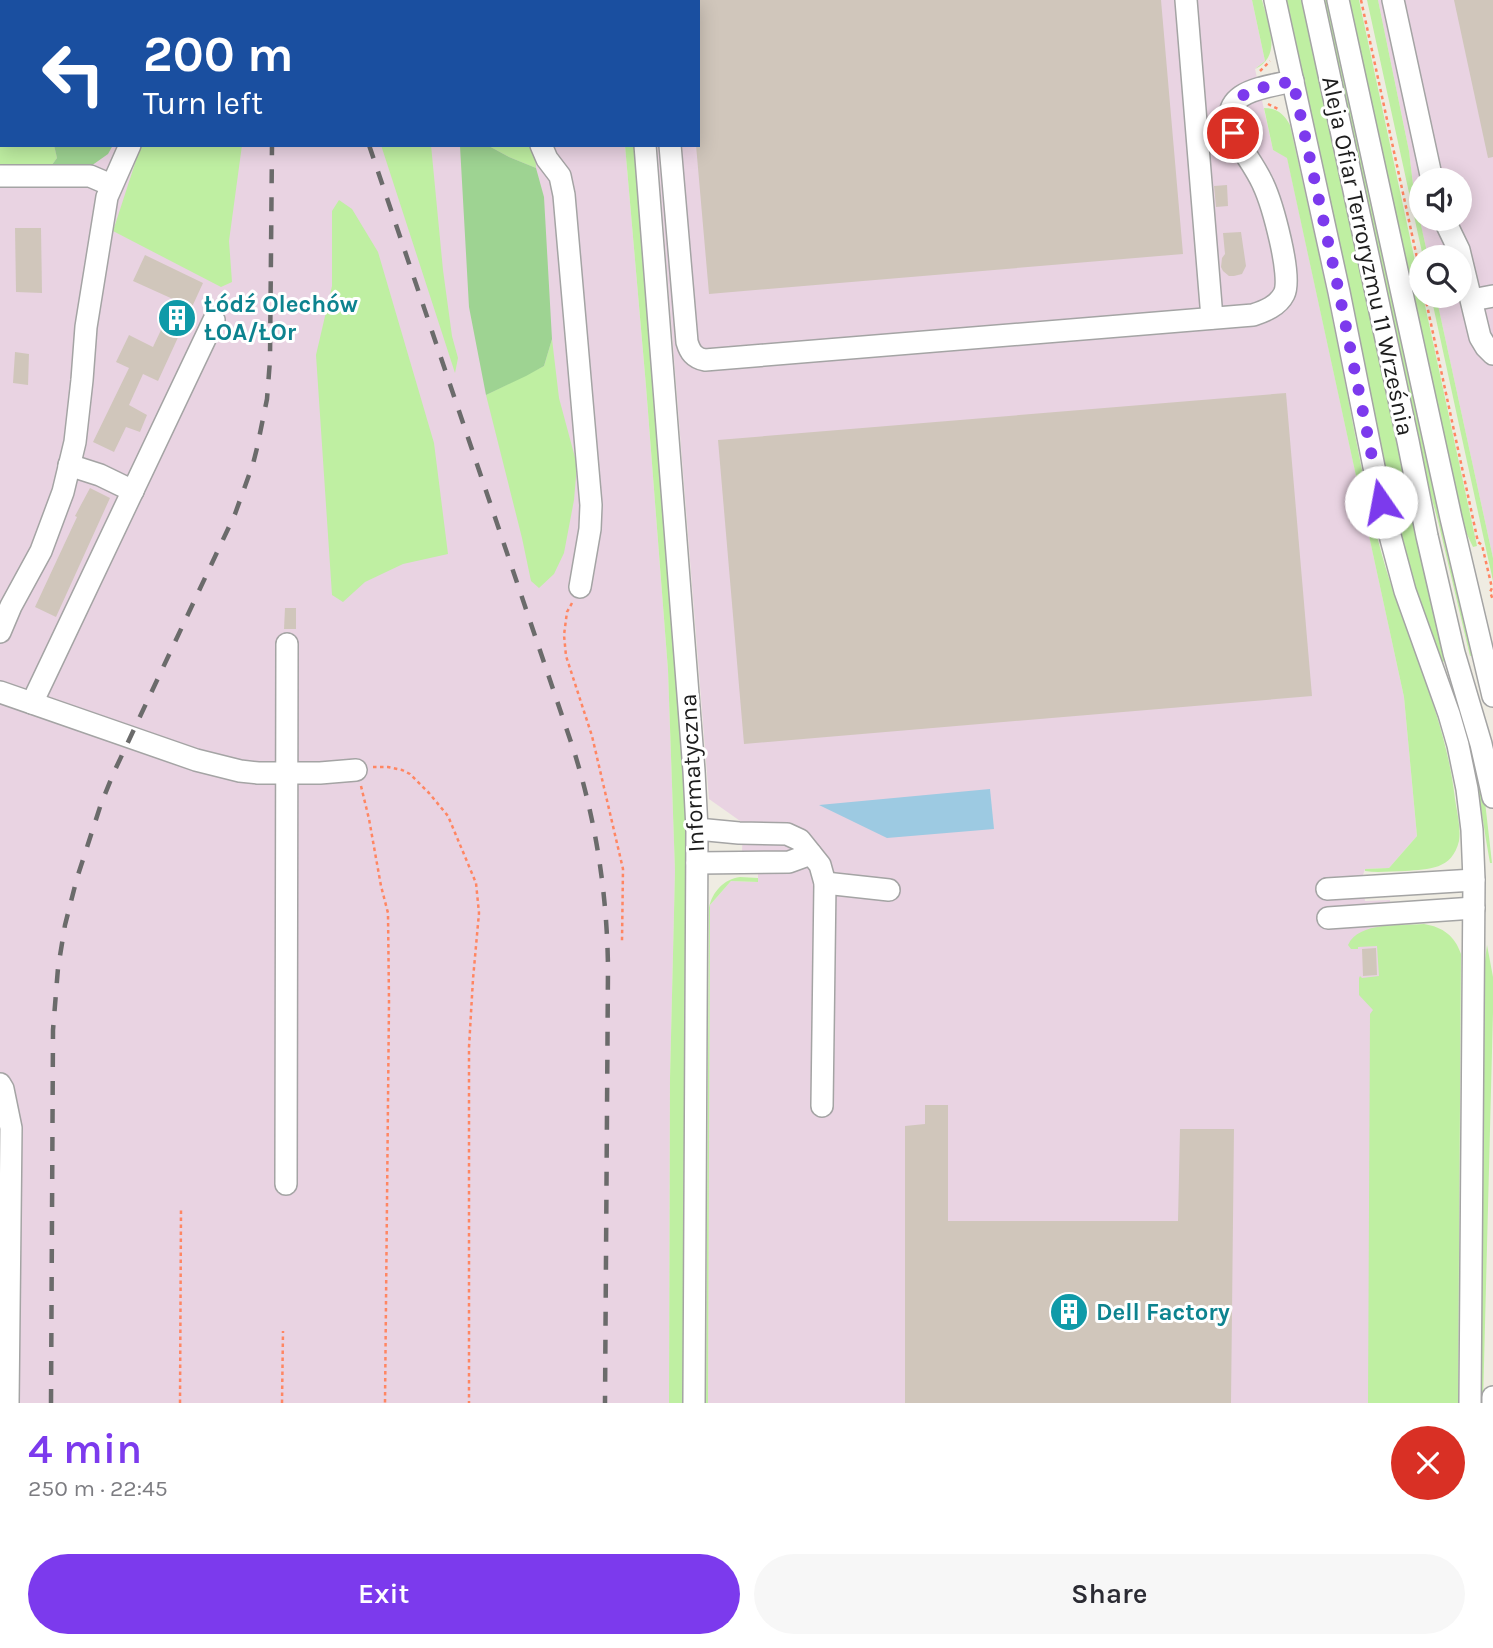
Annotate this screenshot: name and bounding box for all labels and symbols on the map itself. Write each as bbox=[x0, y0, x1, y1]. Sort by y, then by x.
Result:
street label: Aleja Ofiar Terroryzmu 11 Września bbox=[1316, 74, 1420, 438]
pin bbox=[1203, 103, 1263, 163]
place label: Łódź Olechów ŁOA/ŁOr bbox=[204, 290, 358, 346]
building icon: Łódź Olechów ŁOA/ŁOr bbox=[156, 297, 198, 339]
position arrow bbox=[1344, 465, 1418, 539]
street label: Informatyczna bbox=[674, 693, 710, 853]
building icon: Dell Factory bbox=[1048, 1291, 1090, 1333]
place label: Dell Factory bbox=[1096, 1298, 1230, 1326]

